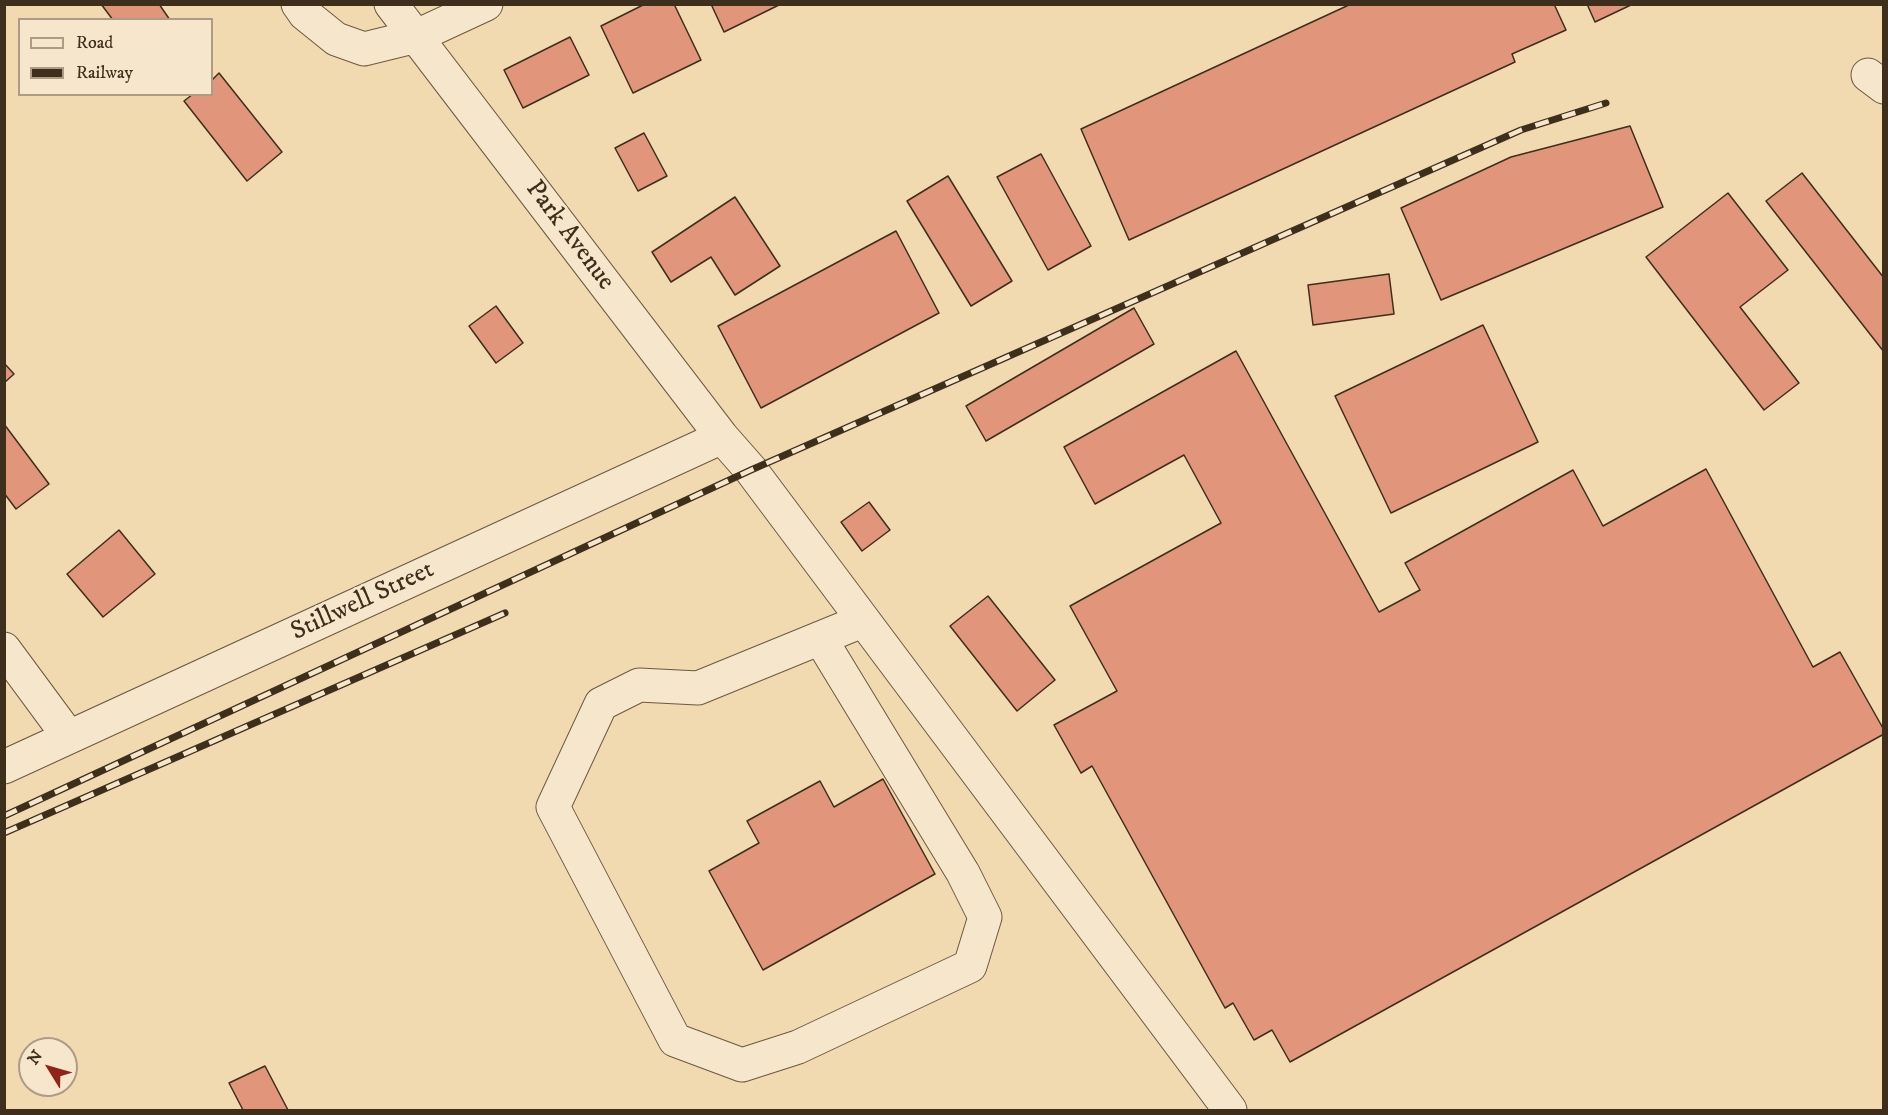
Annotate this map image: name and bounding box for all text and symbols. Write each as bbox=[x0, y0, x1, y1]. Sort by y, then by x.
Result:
legend bbox=[18, 18, 213, 96]
text: Road bbox=[76, 32, 113, 54]
text: Railway bbox=[76, 62, 133, 84]
street label: Park Avenue bbox=[518, 175, 620, 297]
street label: Stillwell Street bbox=[287, 555, 439, 649]
north arrow bbox=[18, 1037, 78, 1097]
text: N bbox=[23, 1046, 47, 1069]

